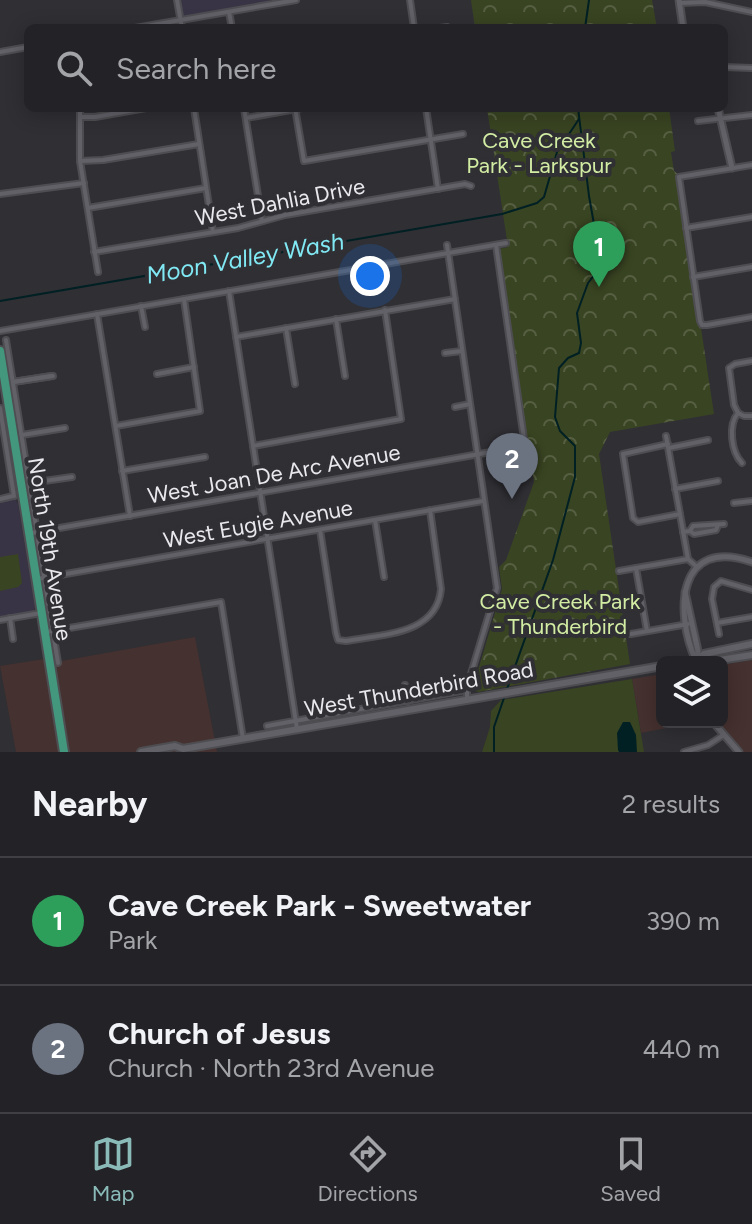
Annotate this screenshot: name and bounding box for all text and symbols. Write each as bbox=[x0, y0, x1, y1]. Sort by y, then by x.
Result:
search box bbox=[24, 24, 728, 112]
icon: search bbox=[52, 46, 96, 90]
text: Search here bbox=[116, 50, 276, 87]
park label: Cave Creek Park - Larkspur bbox=[466, 127, 612, 179]
street label: West Dahlia Drive bbox=[193, 172, 367, 232]
pin: 1 bbox=[573, 221, 625, 287]
water label: Moon Valley Wash bbox=[144, 226, 346, 290]
your location bbox=[350, 256, 390, 296]
pin: 2 bbox=[486, 433, 538, 499]
street label: West Joan De Arc Avenue bbox=[146, 438, 402, 510]
street label: North 19th Avenue bbox=[22, 455, 78, 643]
street label: West Eugie Avenue bbox=[161, 494, 355, 554]
park label: Cave Creek Park - Thunderbird bbox=[480, 588, 641, 640]
street label: West Thunderbird Road bbox=[302, 656, 536, 722]
map controls bbox=[656, 656, 728, 728]
button: layers bbox=[656, 656, 728, 728]
text: Nearby bbox=[32, 784, 147, 825]
text: 2 results bbox=[622, 788, 720, 820]
text: Cave Creek Park - Sweetwater bbox=[108, 887, 531, 924]
text: 1 bbox=[53, 905, 63, 937]
text: 390 m bbox=[646, 905, 720, 937]
text: Park bbox=[108, 924, 157, 956]
text: Church of Jesus bbox=[108, 1015, 330, 1052]
text: 2 bbox=[50, 1033, 66, 1065]
text: 440 m bbox=[642, 1033, 720, 1065]
text: Church · North 23rd Avenue bbox=[108, 1052, 434, 1084]
tab: Map bbox=[91, 1132, 135, 1207]
tab: Directions bbox=[318, 1132, 418, 1207]
tab: Saved bbox=[600, 1132, 661, 1207]

